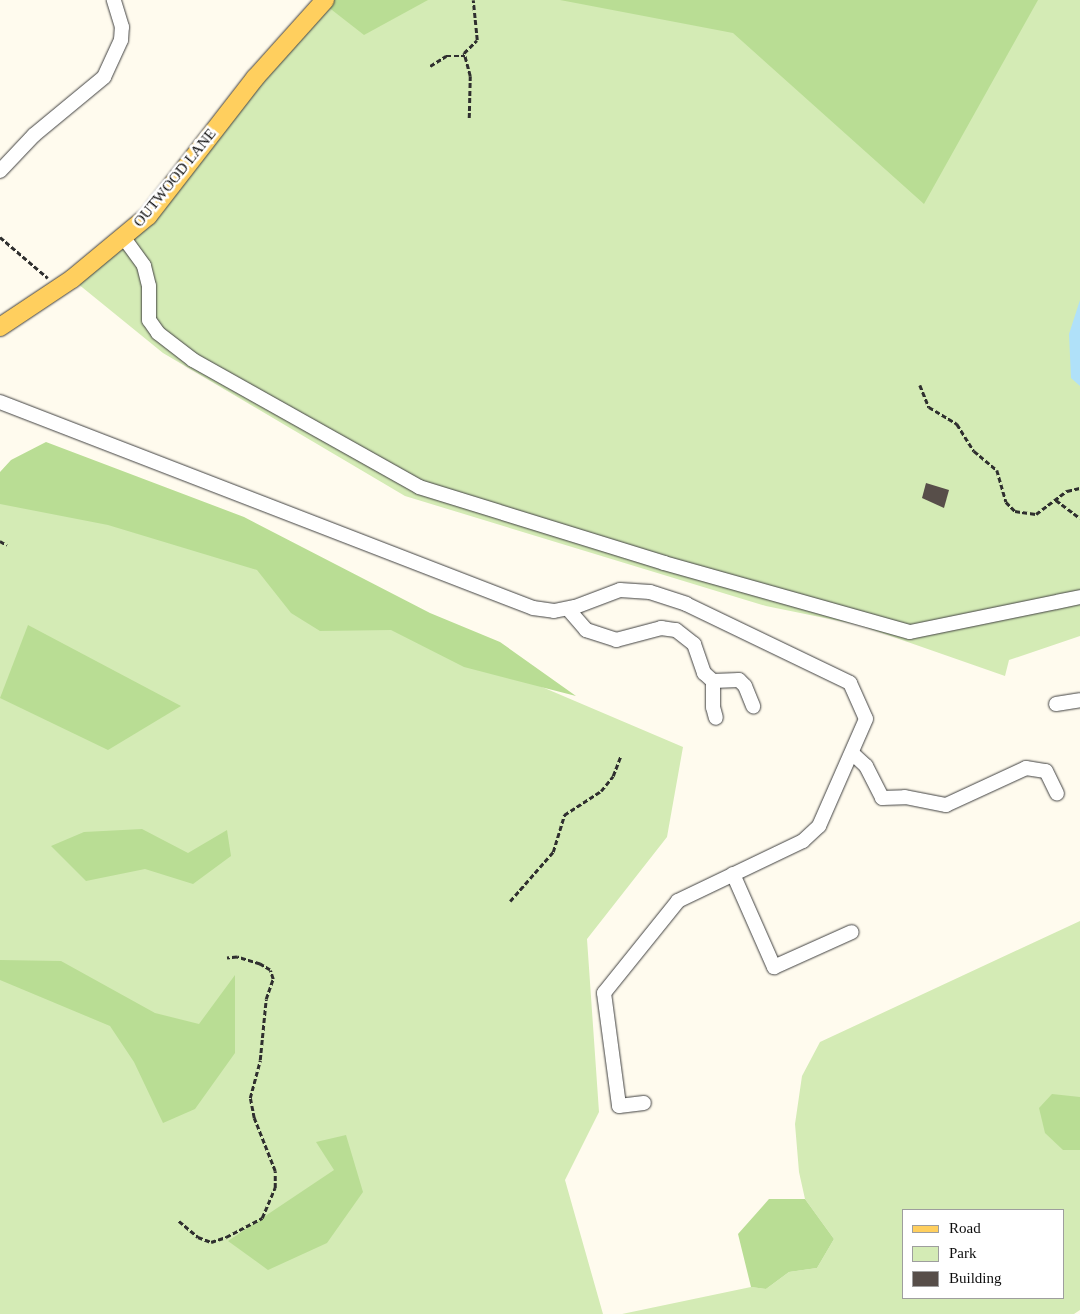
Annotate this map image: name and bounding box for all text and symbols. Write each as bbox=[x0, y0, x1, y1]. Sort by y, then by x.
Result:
street label: OUTWOOD LANE bbox=[130, 125, 220, 231]
legend bbox=[902, 1209, 1065, 1299]
text: Road bbox=[949, 1220, 981, 1236]
text: Park bbox=[949, 1245, 977, 1261]
text: Building bbox=[949, 1270, 1002, 1286]

